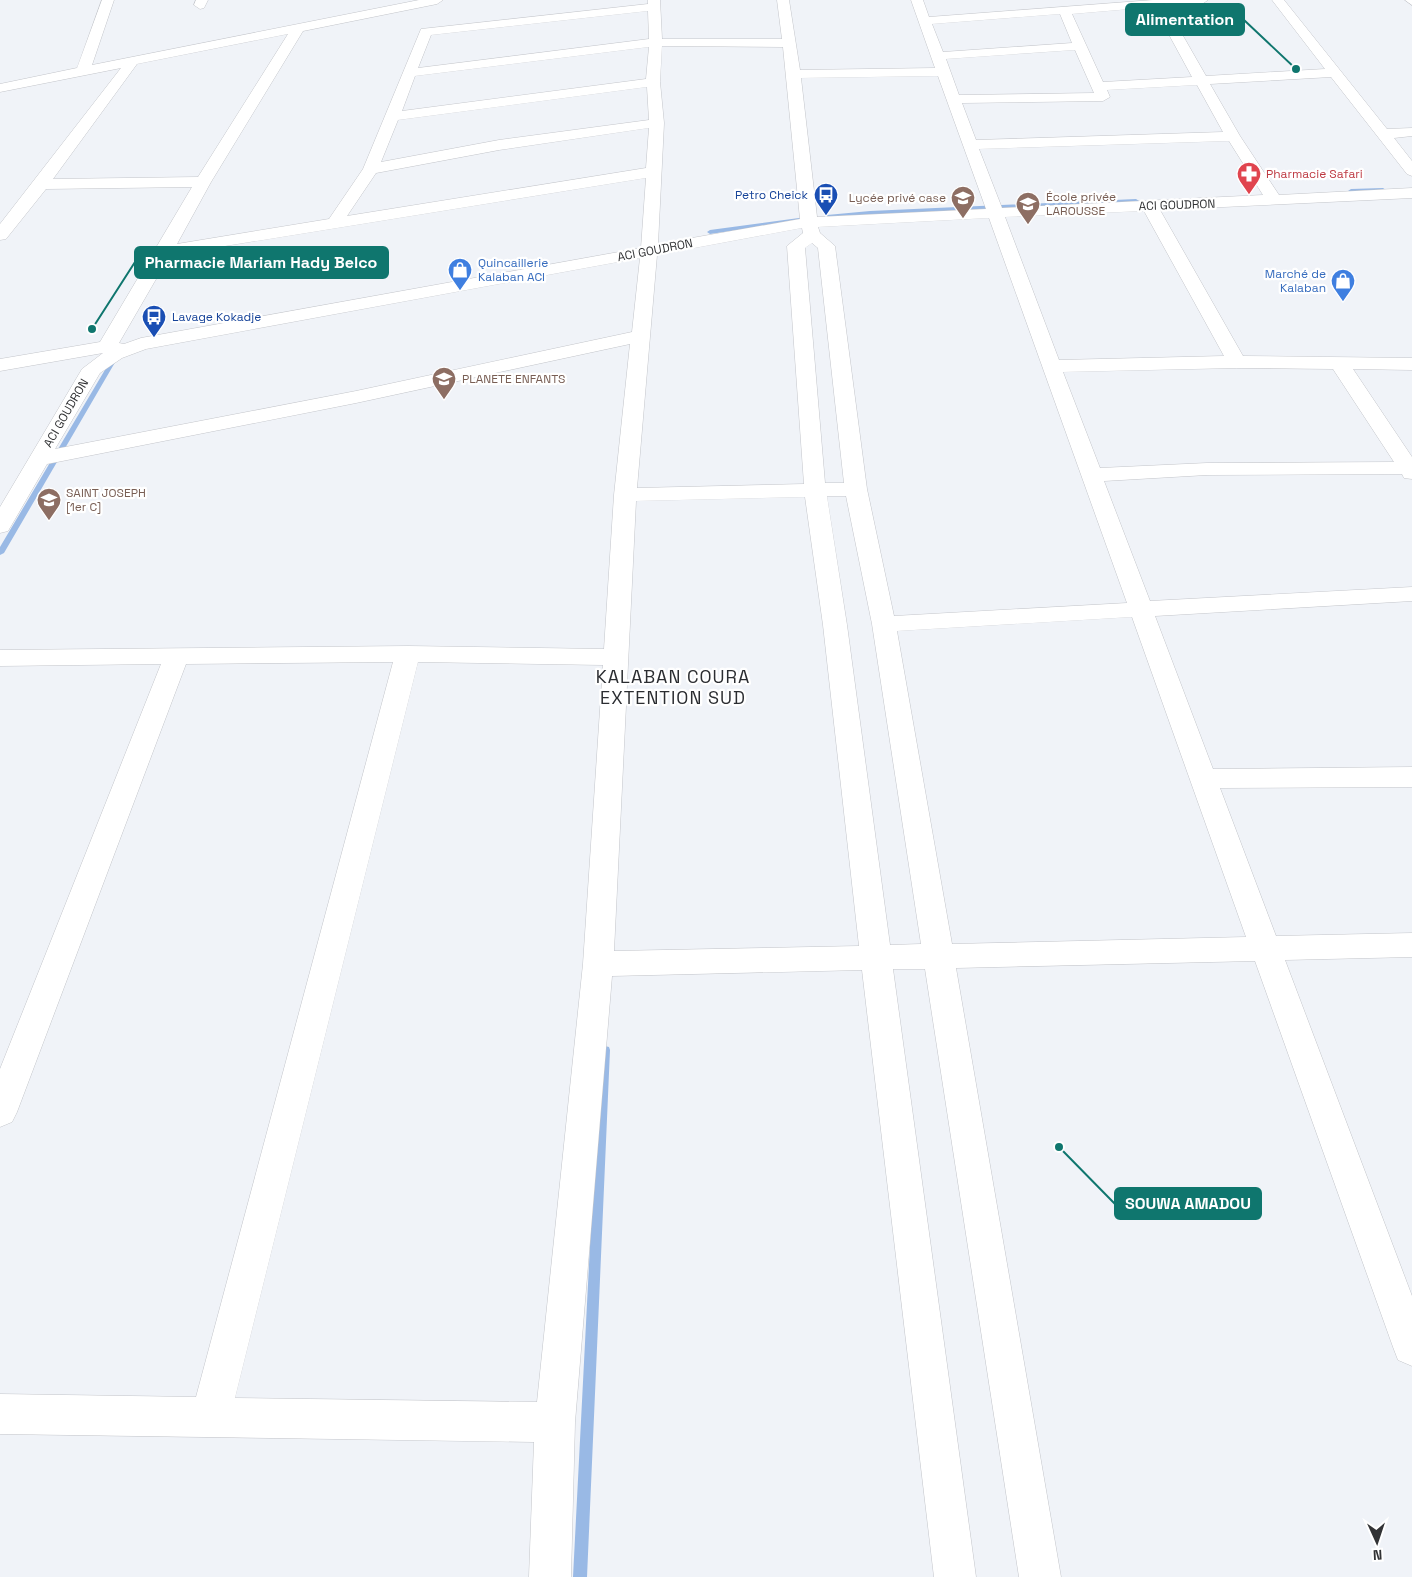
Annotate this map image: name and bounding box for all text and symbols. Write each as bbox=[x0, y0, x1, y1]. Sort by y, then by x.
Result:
callout: Alimentation bbox=[1126, 4, 1244, 35]
text: Alimentation bbox=[1136, 9, 1234, 30]
pharmacy icon: Pharmacie Safari bbox=[1236, 161, 1262, 195]
place label: Pharmacie Safari bbox=[1266, 166, 1363, 182]
bus stop icon: Petro Cheick bbox=[813, 182, 839, 216]
school or university icon: Lycée privé case bbox=[950, 185, 976, 219]
place label: Petro Cheick bbox=[735, 187, 809, 203]
place label: École privée LAROUSSE bbox=[1046, 189, 1116, 219]
place label: Lycée privé case bbox=[849, 190, 946, 206]
school or university icon: École privée LAROUSSE bbox=[1015, 191, 1041, 225]
street label: ACI GOUDRON bbox=[1138, 196, 1216, 214]
street label: ACI GOUDRON bbox=[616, 235, 694, 265]
callout: Pharmacie Mariam Hady Belco bbox=[135, 247, 388, 278]
text: Pharmacie Mariam Hady Belco bbox=[145, 252, 378, 273]
place label: Quincaillerie Kalaban ACI bbox=[478, 255, 548, 285]
shop icon: Quincaillerie Kalaban ACI bbox=[447, 257, 473, 291]
place label: Marché de Kalaban bbox=[1265, 266, 1326, 296]
shop icon: Marché de Kalaban bbox=[1330, 268, 1356, 302]
bus stop icon: Lavage Kokadje bbox=[141, 304, 167, 338]
place label: Lavage Kokadje bbox=[172, 309, 261, 325]
school or university icon: PLANETE ENFANTS bbox=[431, 366, 457, 400]
place label: PLANETE ENFANTS bbox=[462, 371, 565, 387]
street label: ACI GOUDRON bbox=[40, 376, 92, 450]
place label: SAINT JOSEPH [1er C] bbox=[66, 485, 146, 515]
school or university icon: SAINT JOSEPH [1er C] bbox=[36, 487, 62, 521]
district label: KALABAN COURA EXTENTION SUD bbox=[596, 665, 750, 709]
callout: SOUWA AMADOU bbox=[1115, 1188, 1261, 1219]
text: SOUWA AMADOU bbox=[1125, 1193, 1251, 1214]
north arrow bbox=[1352, 1517, 1402, 1567]
text: N bbox=[1373, 1546, 1383, 1564]

